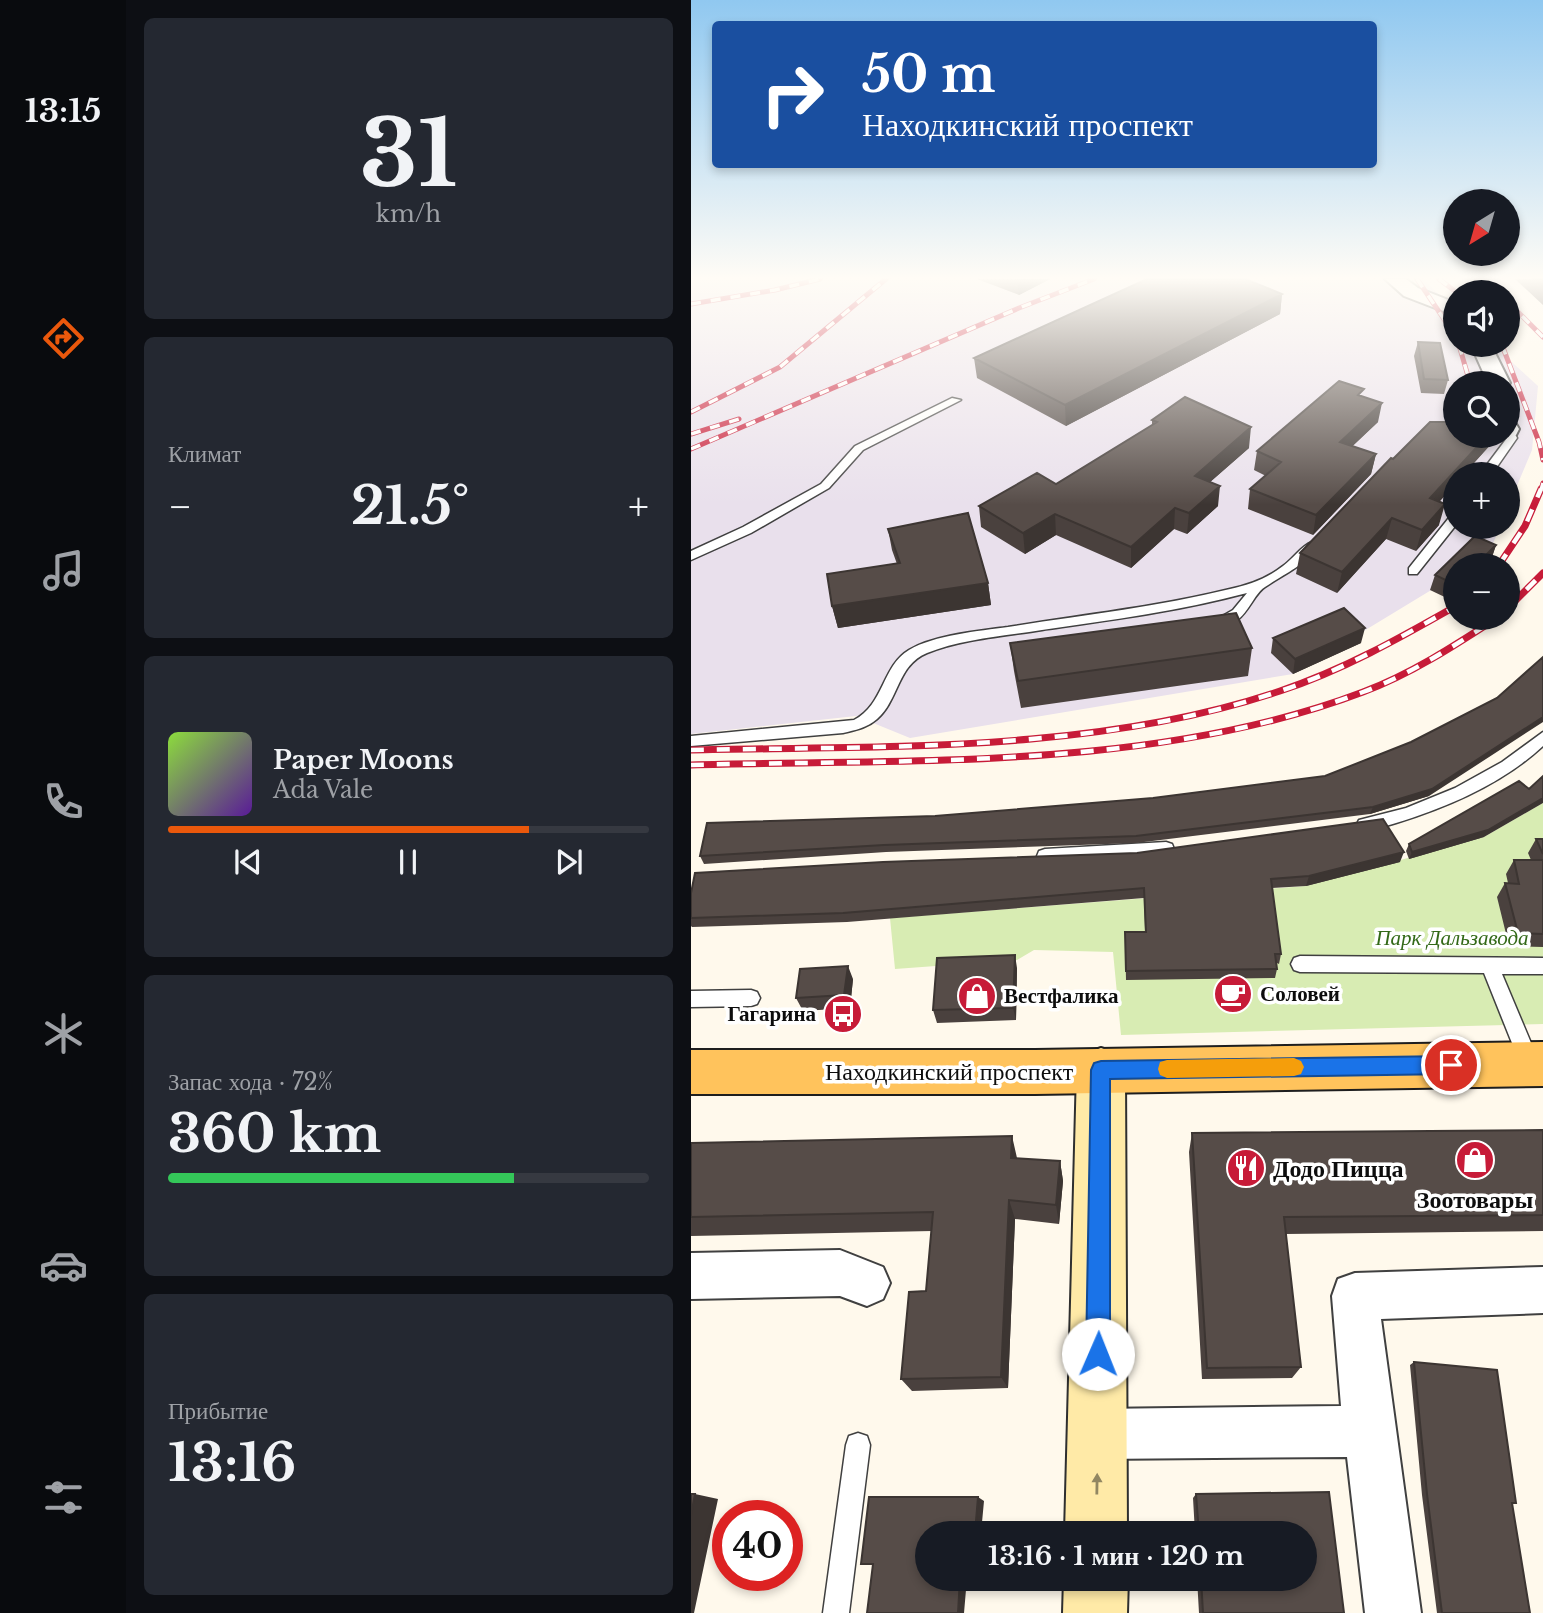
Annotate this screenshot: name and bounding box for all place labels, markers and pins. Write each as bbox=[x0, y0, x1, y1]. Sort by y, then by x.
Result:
cafe icon: Соловей bbox=[1212, 973, 1254, 1015]
shop icon: Вестфалика bbox=[956, 975, 998, 1017]
place label: Соловей bbox=[1260, 981, 1340, 1007]
place label: Вестфалика bbox=[1004, 983, 1119, 1009]
bus stop icon: Гагарина bbox=[822, 993, 864, 1035]
place label: Гагарина bbox=[728, 1001, 816, 1027]
pin bbox=[1421, 1035, 1481, 1095]
shop icon: Зоотовары bbox=[1454, 1139, 1496, 1181]
restaurant icon: Додо Пицца bbox=[1225, 1147, 1267, 1189]
place label: Додо Пицца bbox=[1273, 1154, 1404, 1183]
place label: Зоотовары bbox=[1417, 1185, 1533, 1214]

